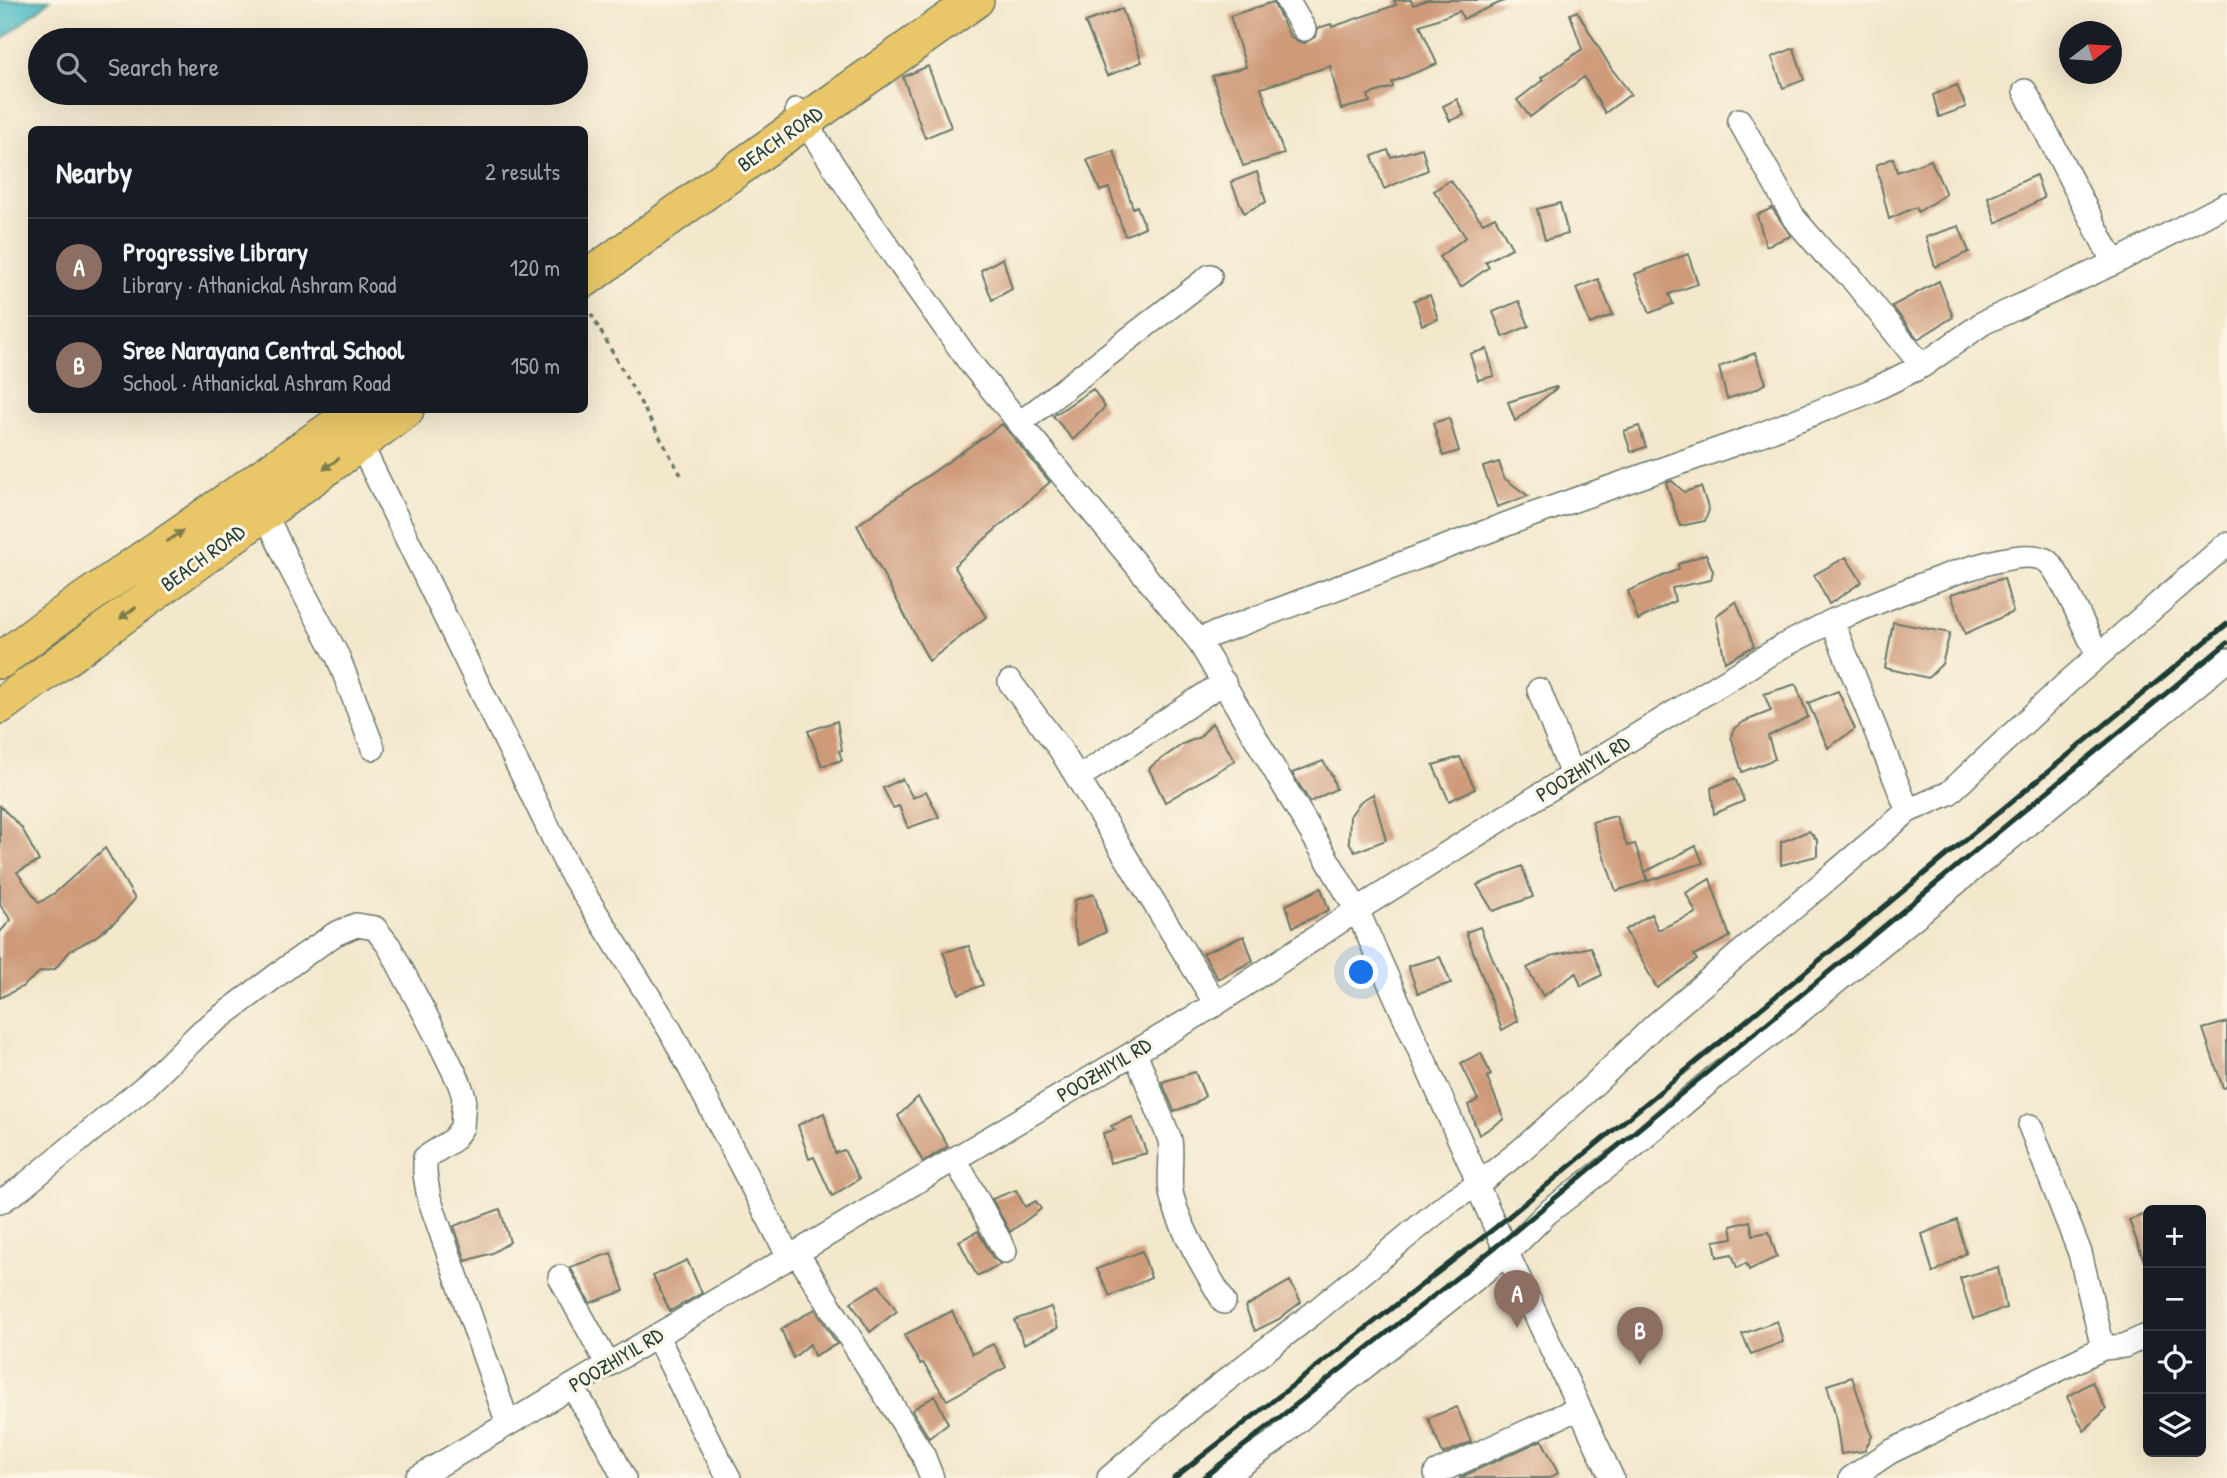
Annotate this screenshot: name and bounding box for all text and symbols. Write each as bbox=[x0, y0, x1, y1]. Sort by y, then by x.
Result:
north arrow bbox=[2059, 21, 2122, 84]
search box bbox=[28, 28, 588, 105]
icon: search bbox=[52, 48, 90, 86]
text: Search here bbox=[108, 49, 219, 84]
street label: BEACH ROAD bbox=[731, 99, 828, 179]
text: Nearby bbox=[56, 152, 132, 192]
text: 2 results bbox=[485, 156, 560, 187]
text: Progressive Library bbox=[123, 234, 308, 269]
text: A bbox=[73, 252, 85, 283]
text: 120 m bbox=[510, 252, 560, 283]
text: Library · Athanickal Ashram Road bbox=[123, 269, 396, 300]
text: Sree Narayana Central School bbox=[123, 332, 404, 367]
text: B bbox=[73, 350, 85, 381]
text: 150 m bbox=[511, 350, 560, 381]
text: School · Athanickal Ashram Road bbox=[123, 367, 390, 398]
one-way arrow bbox=[322, 457, 340, 471]
street label: BEACH ROAD bbox=[155, 517, 251, 598]
one-way arrow bbox=[166, 529, 184, 543]
one-way arrow bbox=[119, 605, 137, 620]
street label: POOZHIYIL RD bbox=[1530, 728, 1635, 809]
your location bbox=[1344, 955, 1378, 989]
street label: POOZHIYIL RD bbox=[1051, 1030, 1156, 1109]
map controls bbox=[2143, 1205, 2206, 1457]
button: + bbox=[2143, 1205, 2206, 1268]
button: − bbox=[2143, 1268, 2206, 1331]
pin: A bbox=[1494, 1270, 1540, 1328]
pin: B bbox=[1617, 1307, 1663, 1365]
street label: POOZHIYIL RD bbox=[563, 1320, 668, 1399]
button: locate bbox=[2143, 1331, 2206, 1394]
button: layers bbox=[2143, 1394, 2206, 1457]

